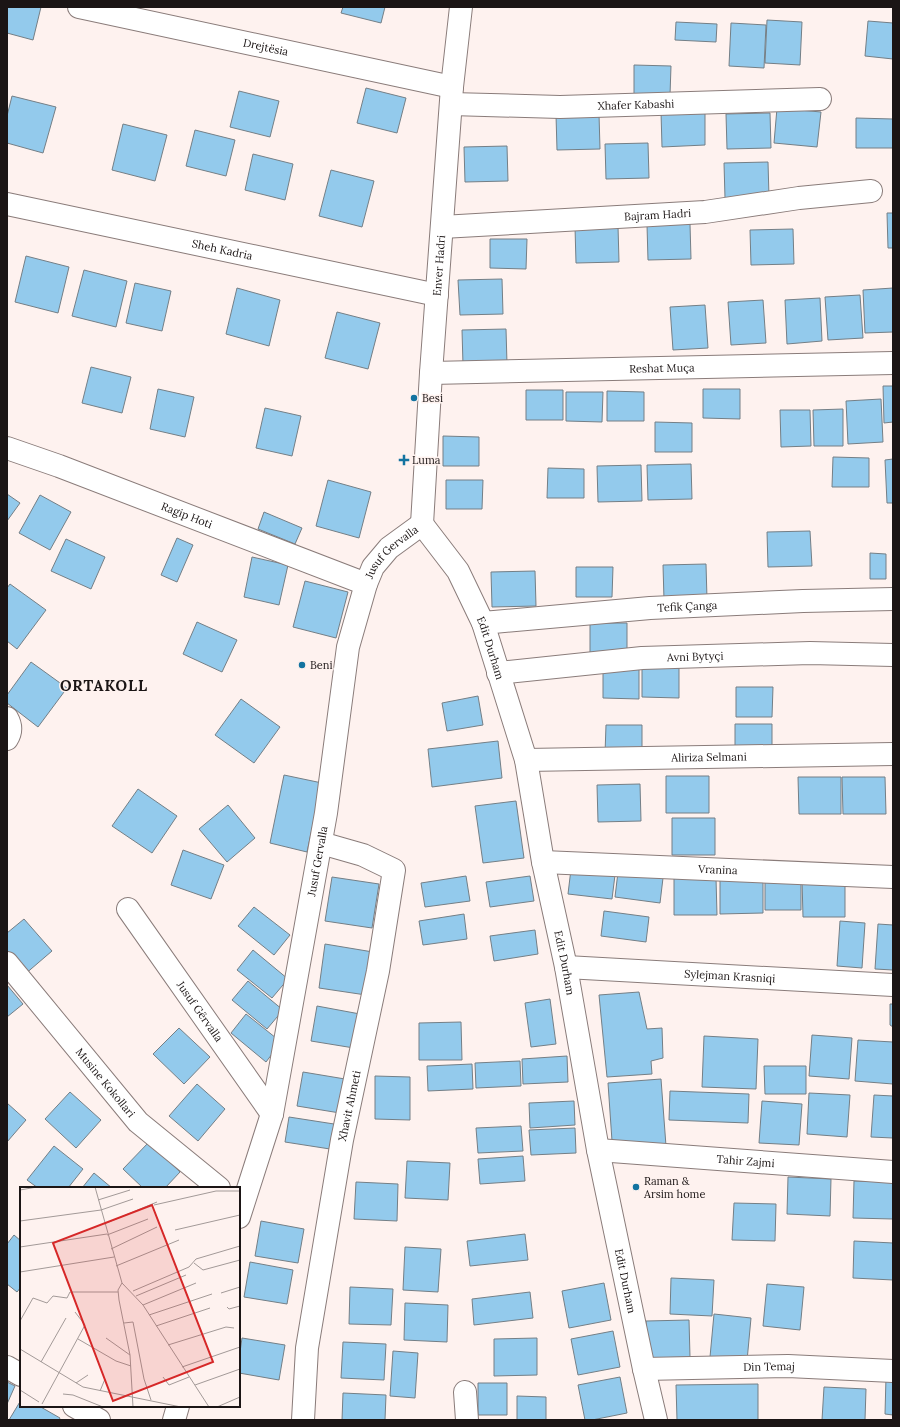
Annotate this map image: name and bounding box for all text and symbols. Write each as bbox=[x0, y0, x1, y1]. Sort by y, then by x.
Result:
street label: Drejtësia bbox=[242, 35, 290, 59]
street label: Xhafer Kabashi bbox=[597, 96, 675, 113]
street label: Bajram Hadri bbox=[624, 206, 692, 224]
street label: Enver Hadri bbox=[430, 235, 448, 297]
street label: Sheh Kadria bbox=[191, 236, 254, 263]
street label: Reshat Muça bbox=[629, 360, 695, 376]
place label: Besi bbox=[422, 391, 443, 405]
marker: Besi bbox=[409, 393, 419, 403]
place label: Luma bbox=[412, 453, 441, 467]
marker: Luma bbox=[399, 455, 409, 465]
street label: Ragip Hoti bbox=[159, 499, 214, 531]
street label: Jusuf Gervalla bbox=[362, 522, 421, 582]
street label: Tefik Çanga bbox=[657, 598, 718, 615]
street label: Edit Durham bbox=[474, 614, 507, 681]
street label: Avni Bytyçi bbox=[666, 649, 724, 664]
place label: Beni bbox=[310, 658, 333, 672]
marker: Beni bbox=[297, 660, 307, 670]
district label: ORTAKOLL bbox=[60, 676, 148, 695]
street label: Aliriza Selmani bbox=[670, 749, 747, 765]
street label: Jusuf Gervalla bbox=[304, 825, 331, 898]
street label: Vranina bbox=[697, 862, 738, 877]
street label: Edit Durham bbox=[551, 929, 578, 996]
street label: Sylejman Krasniqi bbox=[684, 967, 776, 986]
street label: Jusuf Gërvalla bbox=[173, 977, 226, 1045]
street label: Musine Kokollari bbox=[73, 1045, 138, 1120]
street label: Xhavit Ahmeti bbox=[335, 1069, 364, 1142]
street label: Tahir Zajmi bbox=[716, 1152, 775, 1170]
place label: Raman & Arsim home bbox=[643, 1174, 705, 1201]
marker: Raman & Arsim home bbox=[631, 1182, 641, 1192]
inset map bbox=[20, 1187, 240, 1407]
street label: Edit Durham bbox=[612, 1247, 639, 1315]
street label: Din Temaj bbox=[743, 1359, 795, 1374]

